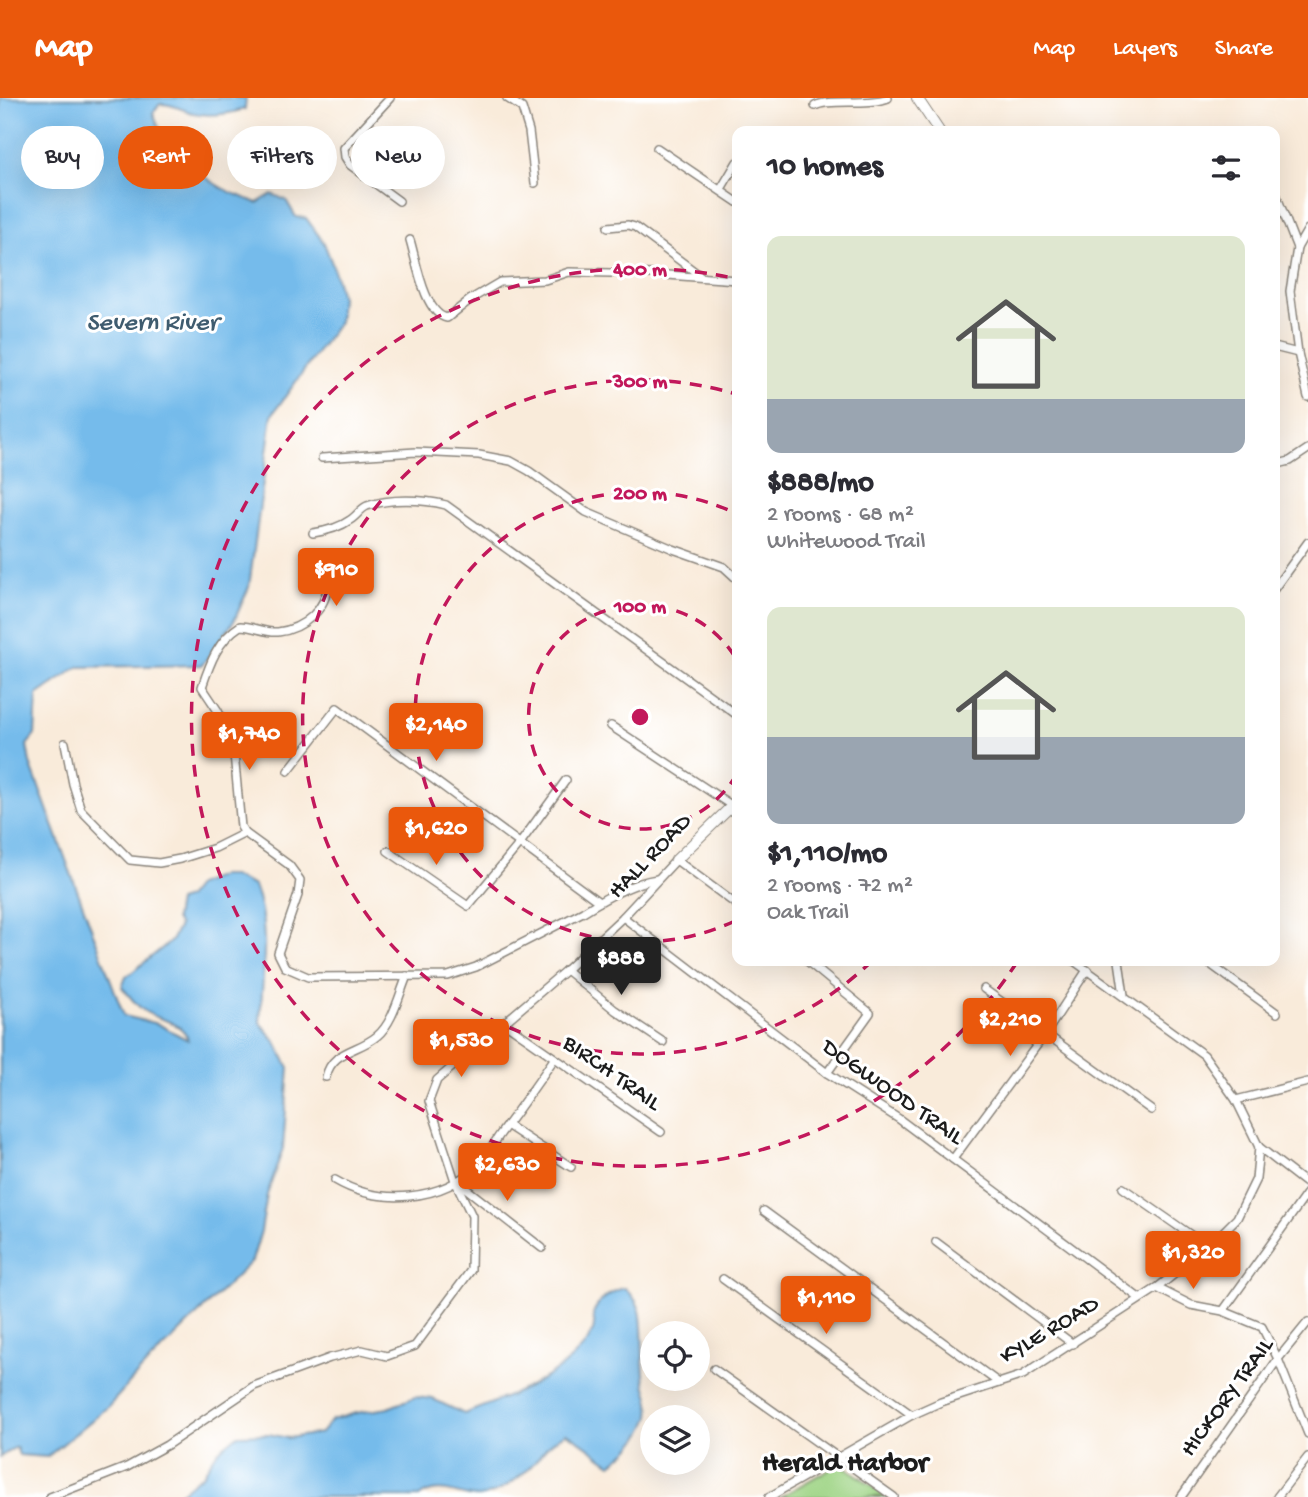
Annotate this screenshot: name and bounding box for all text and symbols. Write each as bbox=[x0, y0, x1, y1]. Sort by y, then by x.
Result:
text: Map bbox=[35, 30, 92, 68]
text: Map bbox=[1033, 35, 1075, 64]
text: Layers bbox=[1113, 35, 1177, 64]
text: Share bbox=[1215, 35, 1273, 64]
chip: Buy bbox=[21, 126, 104, 189]
chip: Rent bbox=[118, 126, 213, 189]
chip: Filters bbox=[227, 126, 337, 189]
chip: New bbox=[351, 126, 445, 189]
icon: filters bbox=[1207, 149, 1245, 187]
text: 10 homes bbox=[767, 151, 883, 186]
text: 400 m bbox=[612, 259, 667, 284]
icon: home bbox=[943, 281, 1069, 407]
water label: Severn River bbox=[86, 309, 223, 340]
text: 300 m bbox=[612, 371, 667, 396]
text: $888/mo bbox=[767, 467, 874, 502]
text: 200 m bbox=[613, 483, 667, 508]
text: 2 rooms · 68 m² bbox=[767, 502, 914, 529]
text: Whitewood Trail bbox=[767, 529, 926, 556]
pin: $910 bbox=[295, 548, 377, 608]
text: $910 bbox=[314, 557, 358, 584]
text: 100 m bbox=[613, 596, 666, 621]
icon: home bbox=[943, 652, 1069, 778]
pin: $2,140 bbox=[379, 704, 493, 763]
centre of rings bbox=[628, 705, 652, 729]
pin: $1,740 bbox=[192, 712, 306, 772]
text: $2,140 bbox=[405, 712, 467, 739]
text: $1,740 bbox=[218, 721, 280, 748]
pin: $1,620 bbox=[379, 808, 493, 867]
street label: HALL ROAD bbox=[603, 808, 699, 906]
text: $1,620 bbox=[405, 816, 467, 843]
text: $1,110/mo bbox=[767, 838, 887, 873]
text: 2 rooms · 72 m² bbox=[767, 873, 913, 900]
text: Oak Trail bbox=[767, 900, 849, 927]
pin: $888 bbox=[580, 937, 662, 997]
text: $888 bbox=[597, 946, 645, 973]
pin: $2,210 bbox=[953, 998, 1067, 1058]
text: $2,210 bbox=[979, 1007, 1041, 1034]
pin: $1,530 bbox=[404, 1020, 518, 1079]
text: $1,530 bbox=[429, 1028, 493, 1055]
street label: BIRCH TRAIL bbox=[555, 1029, 667, 1119]
street label: DOGWOOD TRAIL bbox=[814, 1032, 969, 1153]
pin: $2,630 bbox=[450, 1144, 564, 1203]
text: $2,630 bbox=[474, 1152, 540, 1179]
pin: $1,320 bbox=[1136, 1232, 1250, 1291]
text: $1,320 bbox=[1161, 1240, 1225, 1267]
pin: $1,110 bbox=[769, 1276, 883, 1336]
text: $1,110 bbox=[797, 1285, 855, 1312]
street label: KYLE ROAD bbox=[995, 1290, 1105, 1372]
map controls bbox=[640, 1321, 710, 1475]
button: locate bbox=[640, 1321, 710, 1391]
street label: HICKORY TRAIL bbox=[1175, 1332, 1282, 1463]
button: layers bbox=[640, 1405, 710, 1475]
district label: Herald Harbor bbox=[762, 1448, 931, 1481]

